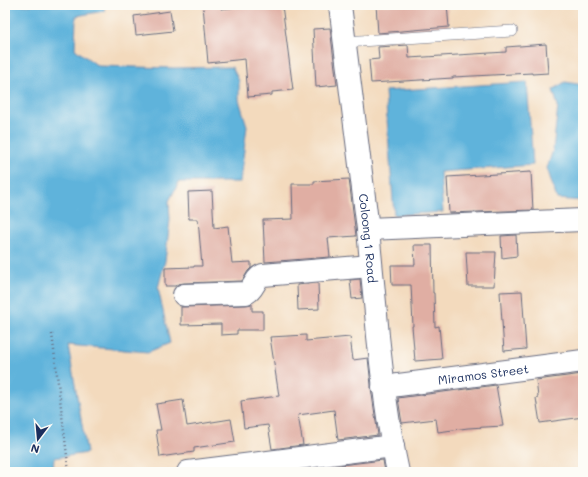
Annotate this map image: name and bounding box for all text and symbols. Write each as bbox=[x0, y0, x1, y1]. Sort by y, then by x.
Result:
street label: Coloong 1 Road bbox=[356, 193, 381, 284]
street label: Miramos Street bbox=[437, 360, 530, 388]
north arrow bbox=[18, 419, 58, 459]
text: N bbox=[29, 441, 41, 457]

